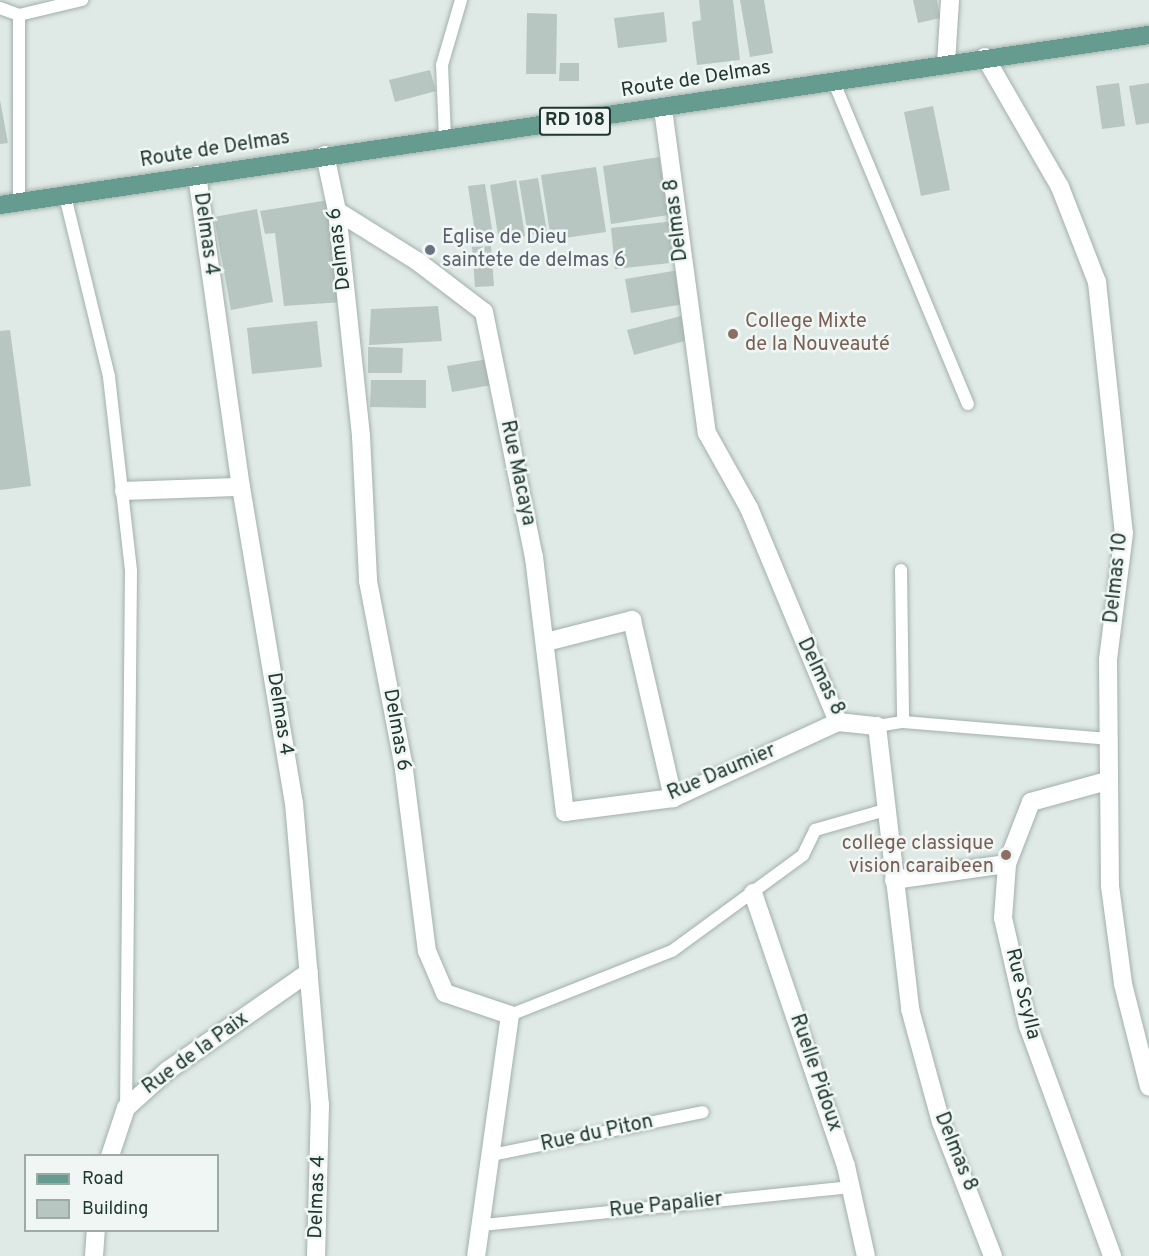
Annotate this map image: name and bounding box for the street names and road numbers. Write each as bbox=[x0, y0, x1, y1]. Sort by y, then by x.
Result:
street label: Route de Delmas bbox=[619, 56, 773, 104]
road number: RD 108 bbox=[538, 106, 612, 136]
street label: Route de Delmas bbox=[138, 126, 292, 174]
street label: Delmas 8 bbox=[660, 177, 694, 263]
street label: Delmas 4 bbox=[187, 191, 223, 277]
street label: Delmas 6 bbox=[323, 206, 357, 292]
street label: Rue Macaya bbox=[494, 418, 540, 528]
street label: Delmas 10 bbox=[1100, 531, 1134, 625]
street label: Delmas 8 bbox=[791, 634, 849, 720]
street label: Delmas 4 bbox=[261, 671, 297, 757]
street label: Delmas 6 bbox=[377, 687, 415, 773]
street label: Rue Daumier bbox=[664, 739, 780, 807]
street label: Rue Scylla bbox=[999, 946, 1045, 1042]
street label: Rue de la Paix bbox=[138, 1008, 254, 1100]
street label: Ruelle Pidoux bbox=[784, 1011, 846, 1135]
street label: Delmas 8 bbox=[928, 1109, 982, 1195]
street label: Rue du Piton bbox=[539, 1110, 655, 1158]
street label: Delmas 4 bbox=[305, 1155, 331, 1239]
street label: Rue Papalier bbox=[608, 1188, 724, 1224]

